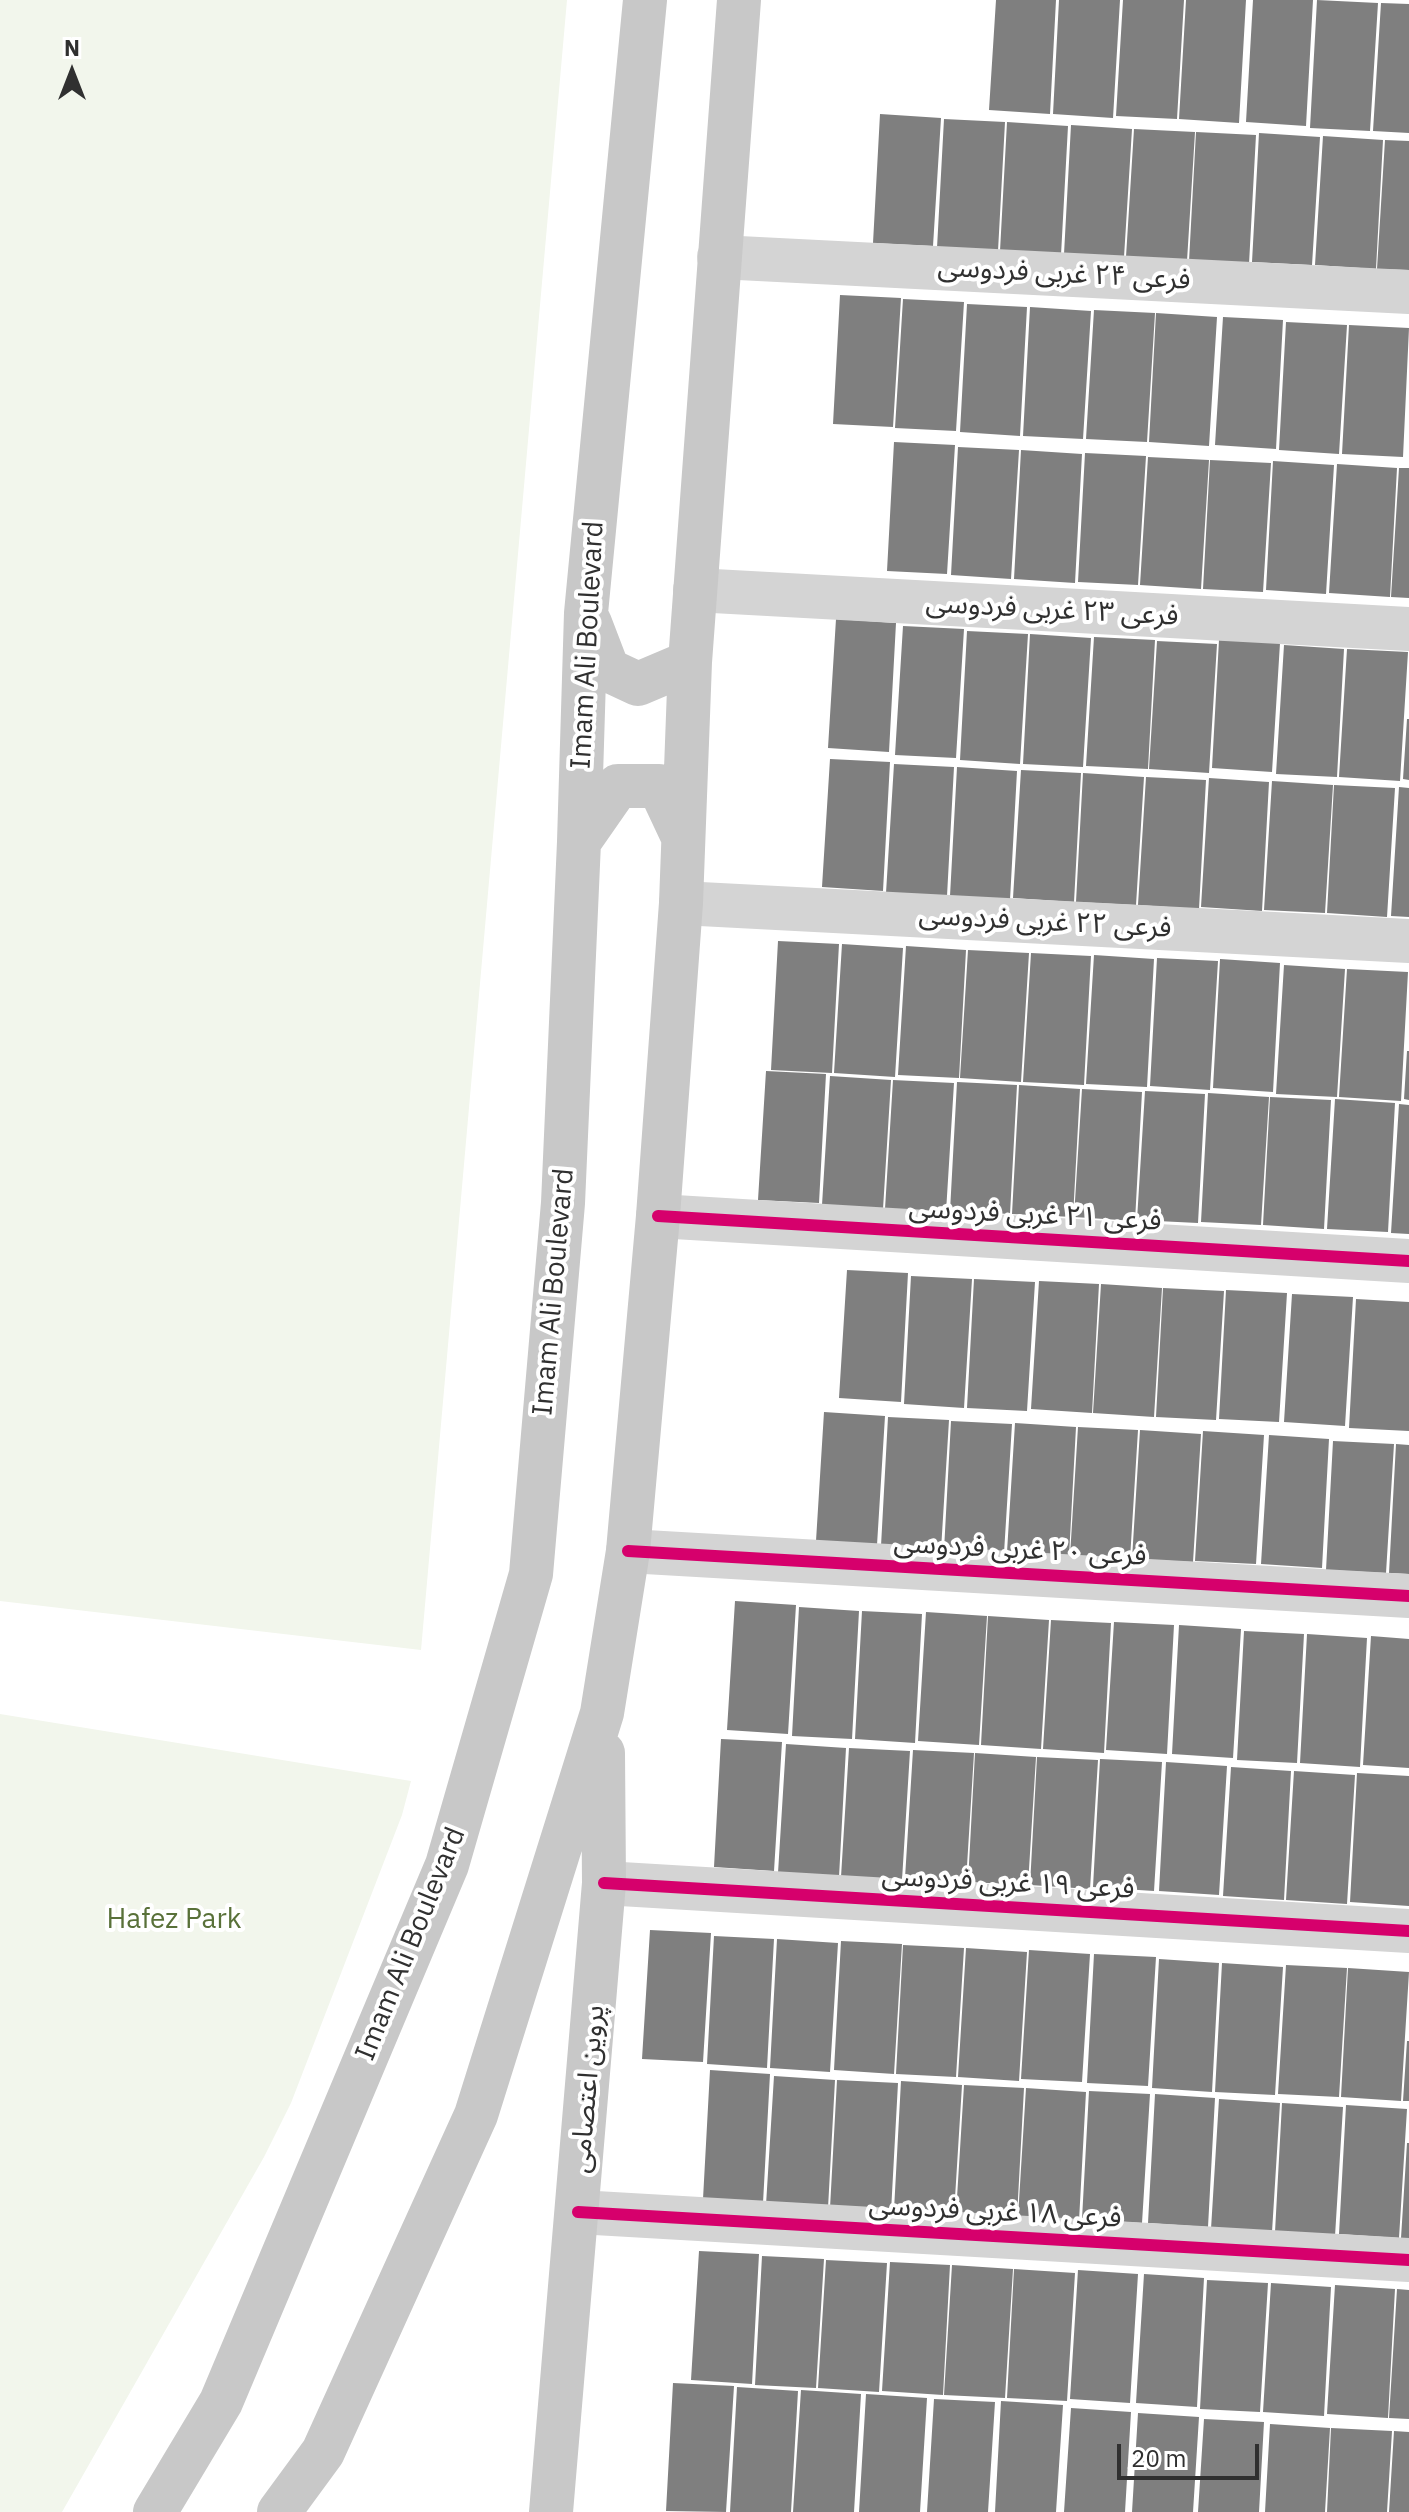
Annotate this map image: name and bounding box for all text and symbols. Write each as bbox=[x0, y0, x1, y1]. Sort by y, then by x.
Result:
north arrow bbox=[32, 32, 112, 112]
text: N bbox=[64, 33, 80, 62]
street label: فرعی ۲۴ غربی فردوسی bbox=[937, 251, 1191, 297]
street label: Imam Ali Boulevard bbox=[565, 520, 611, 770]
street label: فرعی ۲۳ غربی فردوسی bbox=[925, 587, 1179, 633]
street label: فرعی ۲۲ غربی فردوسی bbox=[918, 899, 1172, 945]
street label: Imam Ali Boulevard bbox=[526, 1167, 582, 1417]
street label: فرعی ۲۱ غربی فردوسی bbox=[908, 1192, 1162, 1238]
street label: فرعی ۲۰ غربی فردوسی bbox=[893, 1527, 1147, 1573]
street label: Imam Ali Boulevard bbox=[349, 1823, 473, 2065]
street label: فرعی ۱۹ غربی فردوسی bbox=[881, 1860, 1135, 1906]
park label: Hafez Park bbox=[106, 1903, 242, 1937]
street label: پروین اعتصامی bbox=[564, 2004, 612, 2174]
street label: فرعی ۱۸ غربی فردوسی bbox=[868, 2189, 1122, 2235]
scale bar bbox=[1121, 2428, 1263, 2478]
text: 20 m bbox=[1131, 2442, 1186, 2474]

